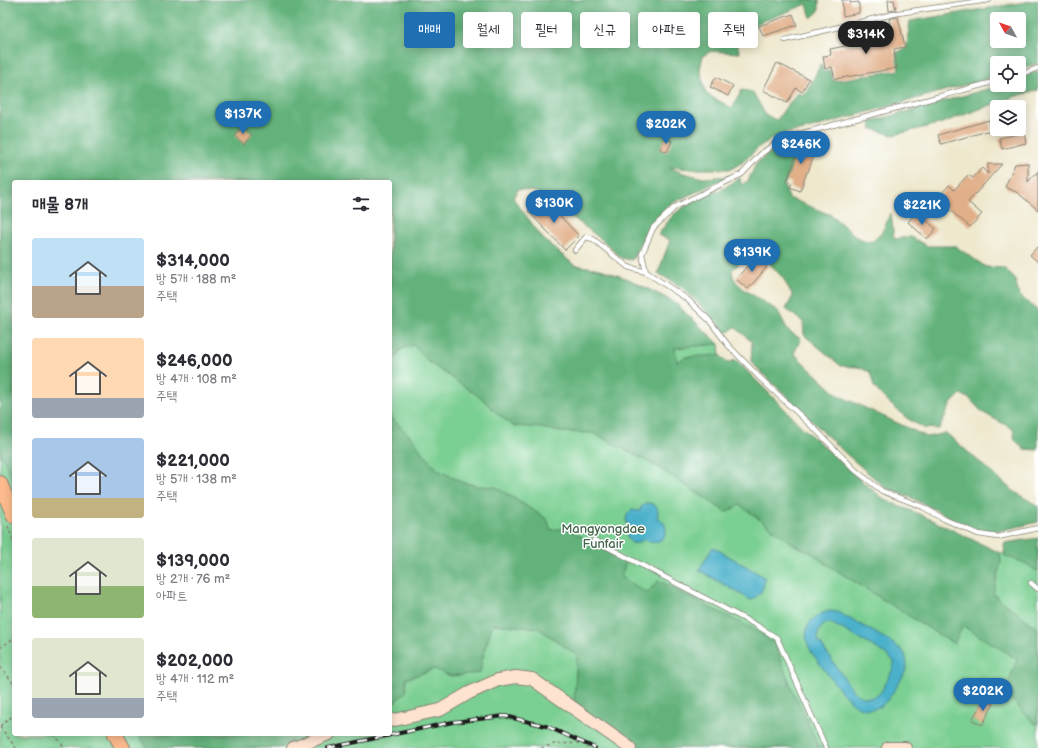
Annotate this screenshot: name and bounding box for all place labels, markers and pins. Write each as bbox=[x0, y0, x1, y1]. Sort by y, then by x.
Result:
pin: $314K bbox=[838, 21, 894, 55]
pin: $137K bbox=[215, 101, 271, 135]
pin: $202K bbox=[638, 111, 694, 145]
pin: $246K bbox=[773, 131, 829, 165]
pin: $130K bbox=[526, 190, 582, 224]
pin: $221K bbox=[894, 192, 950, 226]
pin: $139K bbox=[724, 239, 780, 273]
pin: $202K bbox=[955, 678, 1011, 712]

